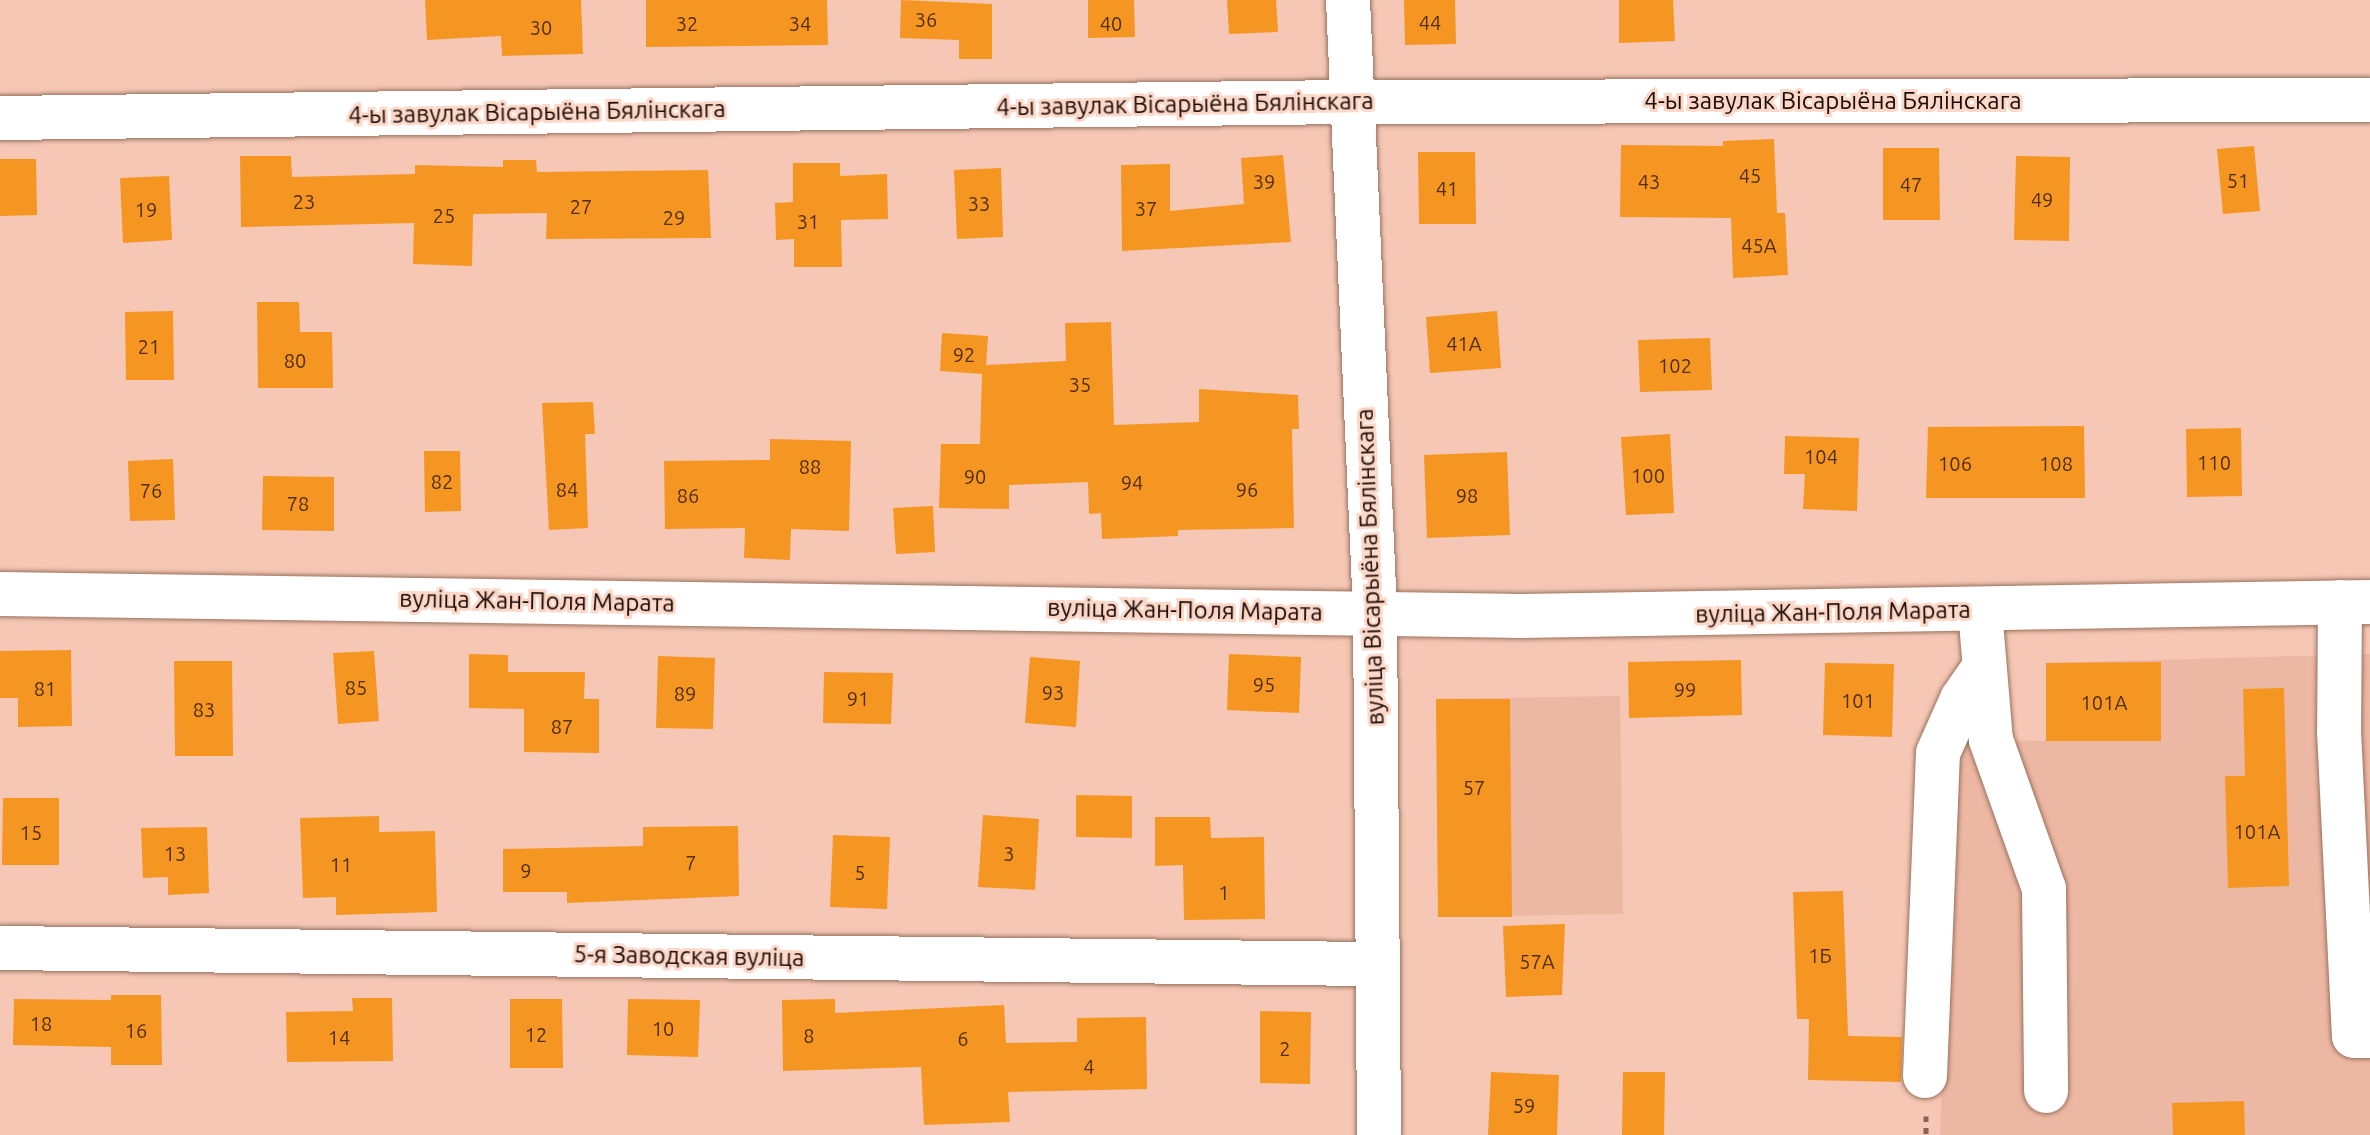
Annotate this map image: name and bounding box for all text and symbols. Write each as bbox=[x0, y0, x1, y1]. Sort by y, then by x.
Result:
house number: 36 bbox=[915, 7, 937, 31]
house number: 44 bbox=[1419, 10, 1441, 34]
house number: 32 bbox=[676, 11, 698, 35]
house number: 34 bbox=[789, 11, 811, 35]
house number: 40 bbox=[1100, 11, 1122, 35]
house number: 30 bbox=[530, 15, 552, 39]
street label: 4-ы завулак Вісарыёна Бялінскага bbox=[996, 86, 1374, 122]
street label: 4-ы завулак Вісарыёна Бялінскага bbox=[1644, 87, 2022, 115]
street label: 4-ы завулак Вісарыёна Бялінскага bbox=[348, 94, 726, 130]
house number: 45 bbox=[1739, 163, 1761, 187]
house number: 51 bbox=[2227, 168, 2249, 192]
house number: 39 bbox=[1253, 169, 1275, 193]
house number: 43 bbox=[1638, 169, 1660, 193]
house number: 47 bbox=[1900, 172, 1922, 196]
house number: 41 bbox=[1436, 176, 1458, 200]
house number: 49 bbox=[2031, 187, 2053, 211]
house number: 23 bbox=[293, 189, 315, 213]
house number: 33 bbox=[968, 191, 990, 215]
house number: 27 bbox=[570, 194, 592, 218]
house number: 37 bbox=[1135, 196, 1157, 220]
house number: 19 bbox=[135, 197, 157, 221]
house number: 25 bbox=[433, 203, 455, 227]
house number: 29 bbox=[663, 205, 685, 229]
house number: 31 bbox=[797, 209, 819, 233]
house number: 45А bbox=[1741, 233, 1777, 257]
house number: 41А bbox=[1446, 331, 1482, 355]
house number: 21 bbox=[138, 334, 160, 358]
house number: 92 bbox=[953, 342, 975, 366]
house number: 80 bbox=[284, 348, 306, 372]
house number: 102 bbox=[1658, 353, 1692, 377]
house number: 35 bbox=[1069, 372, 1091, 396]
street label: вуліца Вісарыёна Бялінскага bbox=[1350, 408, 1390, 726]
house number: 104 bbox=[1804, 444, 1838, 468]
house number: 110 bbox=[2197, 450, 2231, 474]
house number: 106 bbox=[1938, 451, 1972, 475]
house number: 108 bbox=[2039, 451, 2073, 475]
house number: 88 bbox=[799, 454, 821, 478]
house number: 100 bbox=[1631, 463, 1665, 487]
house number: 90 bbox=[964, 464, 986, 488]
house number: 82 bbox=[431, 469, 453, 493]
house number: 94 bbox=[1121, 470, 1143, 494]
house number: 84 bbox=[556, 477, 578, 501]
house number: 96 bbox=[1236, 477, 1258, 501]
house number: 76 bbox=[140, 478, 162, 502]
house number: 86 bbox=[677, 483, 699, 507]
house number: 98 bbox=[1456, 483, 1478, 507]
house number: 78 bbox=[287, 491, 309, 515]
street label: вуліца Жан-Поля Марата bbox=[399, 584, 675, 618]
street label: вуліца Жан-Поля Марата bbox=[1047, 593, 1323, 627]
street label: вуліца Жан-Поля Марата bbox=[1695, 595, 1971, 629]
house number: 95 bbox=[1253, 672, 1275, 696]
house number: 85 bbox=[345, 675, 367, 699]
house number: 81 bbox=[34, 676, 56, 700]
house number: 99 bbox=[1674, 677, 1696, 701]
house number: 93 bbox=[1042, 680, 1064, 704]
house number: 89 bbox=[674, 681, 696, 705]
house number: 91 bbox=[847, 686, 869, 710]
house number: 101 bbox=[1841, 688, 1875, 712]
house number: 101А bbox=[2081, 690, 2127, 714]
house number: 83 bbox=[193, 697, 215, 721]
house number: 87 bbox=[551, 714, 573, 738]
house number: 57 bbox=[1463, 775, 1485, 799]
house number: 101А bbox=[2234, 819, 2280, 843]
house number: 15 bbox=[20, 820, 42, 844]
house number: 13 bbox=[164, 841, 186, 865]
house number: 3 bbox=[1003, 841, 1015, 865]
house number: 7 bbox=[685, 850, 697, 874]
house number: 11 bbox=[330, 852, 352, 876]
house number: 9 bbox=[520, 858, 532, 882]
house number: 5 bbox=[854, 860, 866, 884]
house number: 1 bbox=[1218, 880, 1230, 904]
street label: 5-я Заводская вуліца bbox=[573, 940, 805, 972]
house number: 1Б bbox=[1808, 943, 1832, 967]
house number: 57А bbox=[1519, 949, 1555, 973]
house number: 18 bbox=[30, 1011, 52, 1035]
house number: 10 bbox=[652, 1016, 674, 1040]
house number: 16 bbox=[125, 1018, 147, 1042]
house number: 12 bbox=[525, 1022, 547, 1046]
house number: 8 bbox=[803, 1023, 815, 1047]
house number: 14 bbox=[328, 1025, 350, 1049]
house number: 6 bbox=[957, 1026, 969, 1050]
house number: 2 bbox=[1279, 1036, 1291, 1060]
house number: 4 bbox=[1083, 1054, 1095, 1078]
house number: 59 bbox=[1513, 1093, 1535, 1117]

